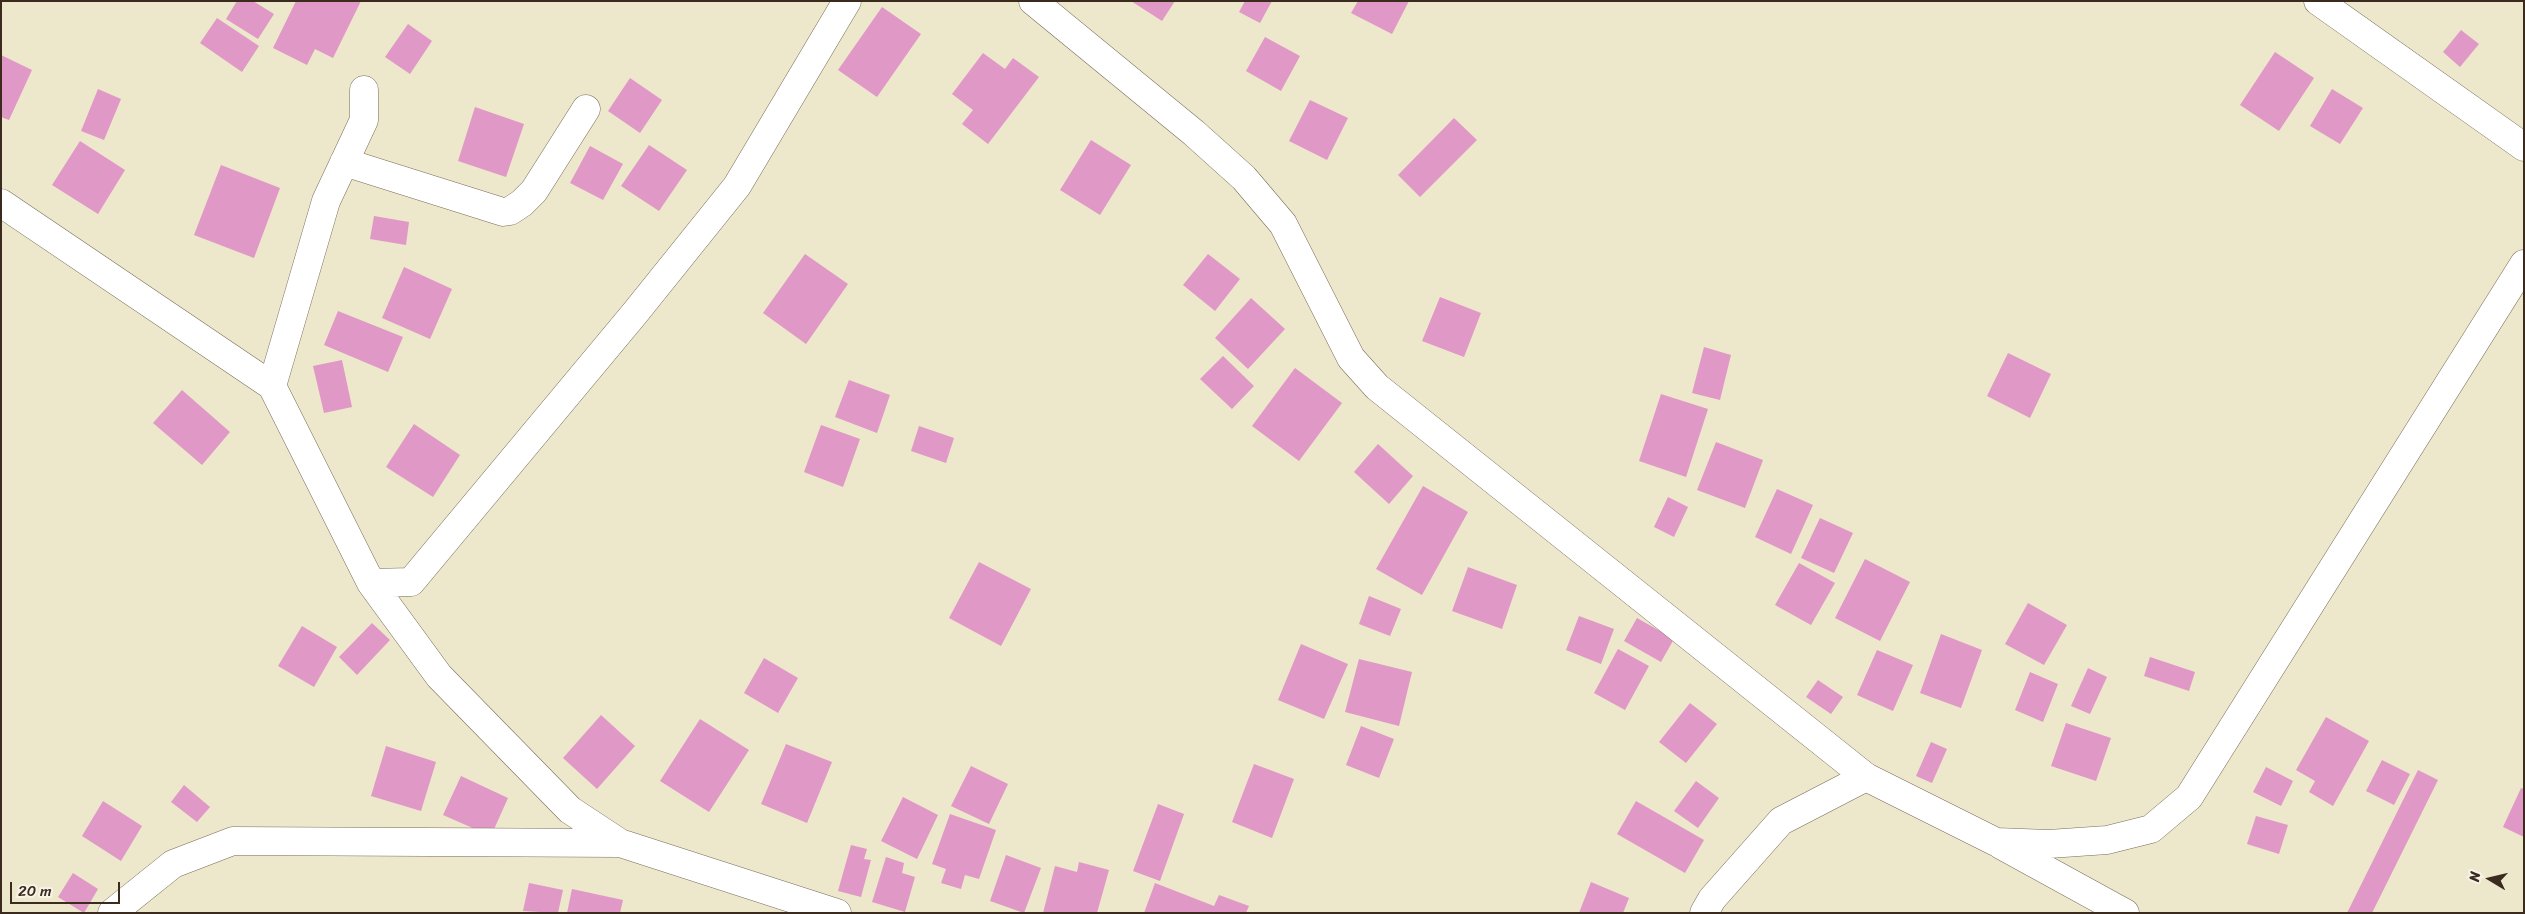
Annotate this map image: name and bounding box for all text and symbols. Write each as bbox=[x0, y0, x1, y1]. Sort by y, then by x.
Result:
north arrow bbox=[2465, 854, 2515, 904]
text: N bbox=[2462, 870, 2488, 883]
scale bar bbox=[12, 872, 122, 904]
text: 20 m bbox=[18, 878, 52, 904]

